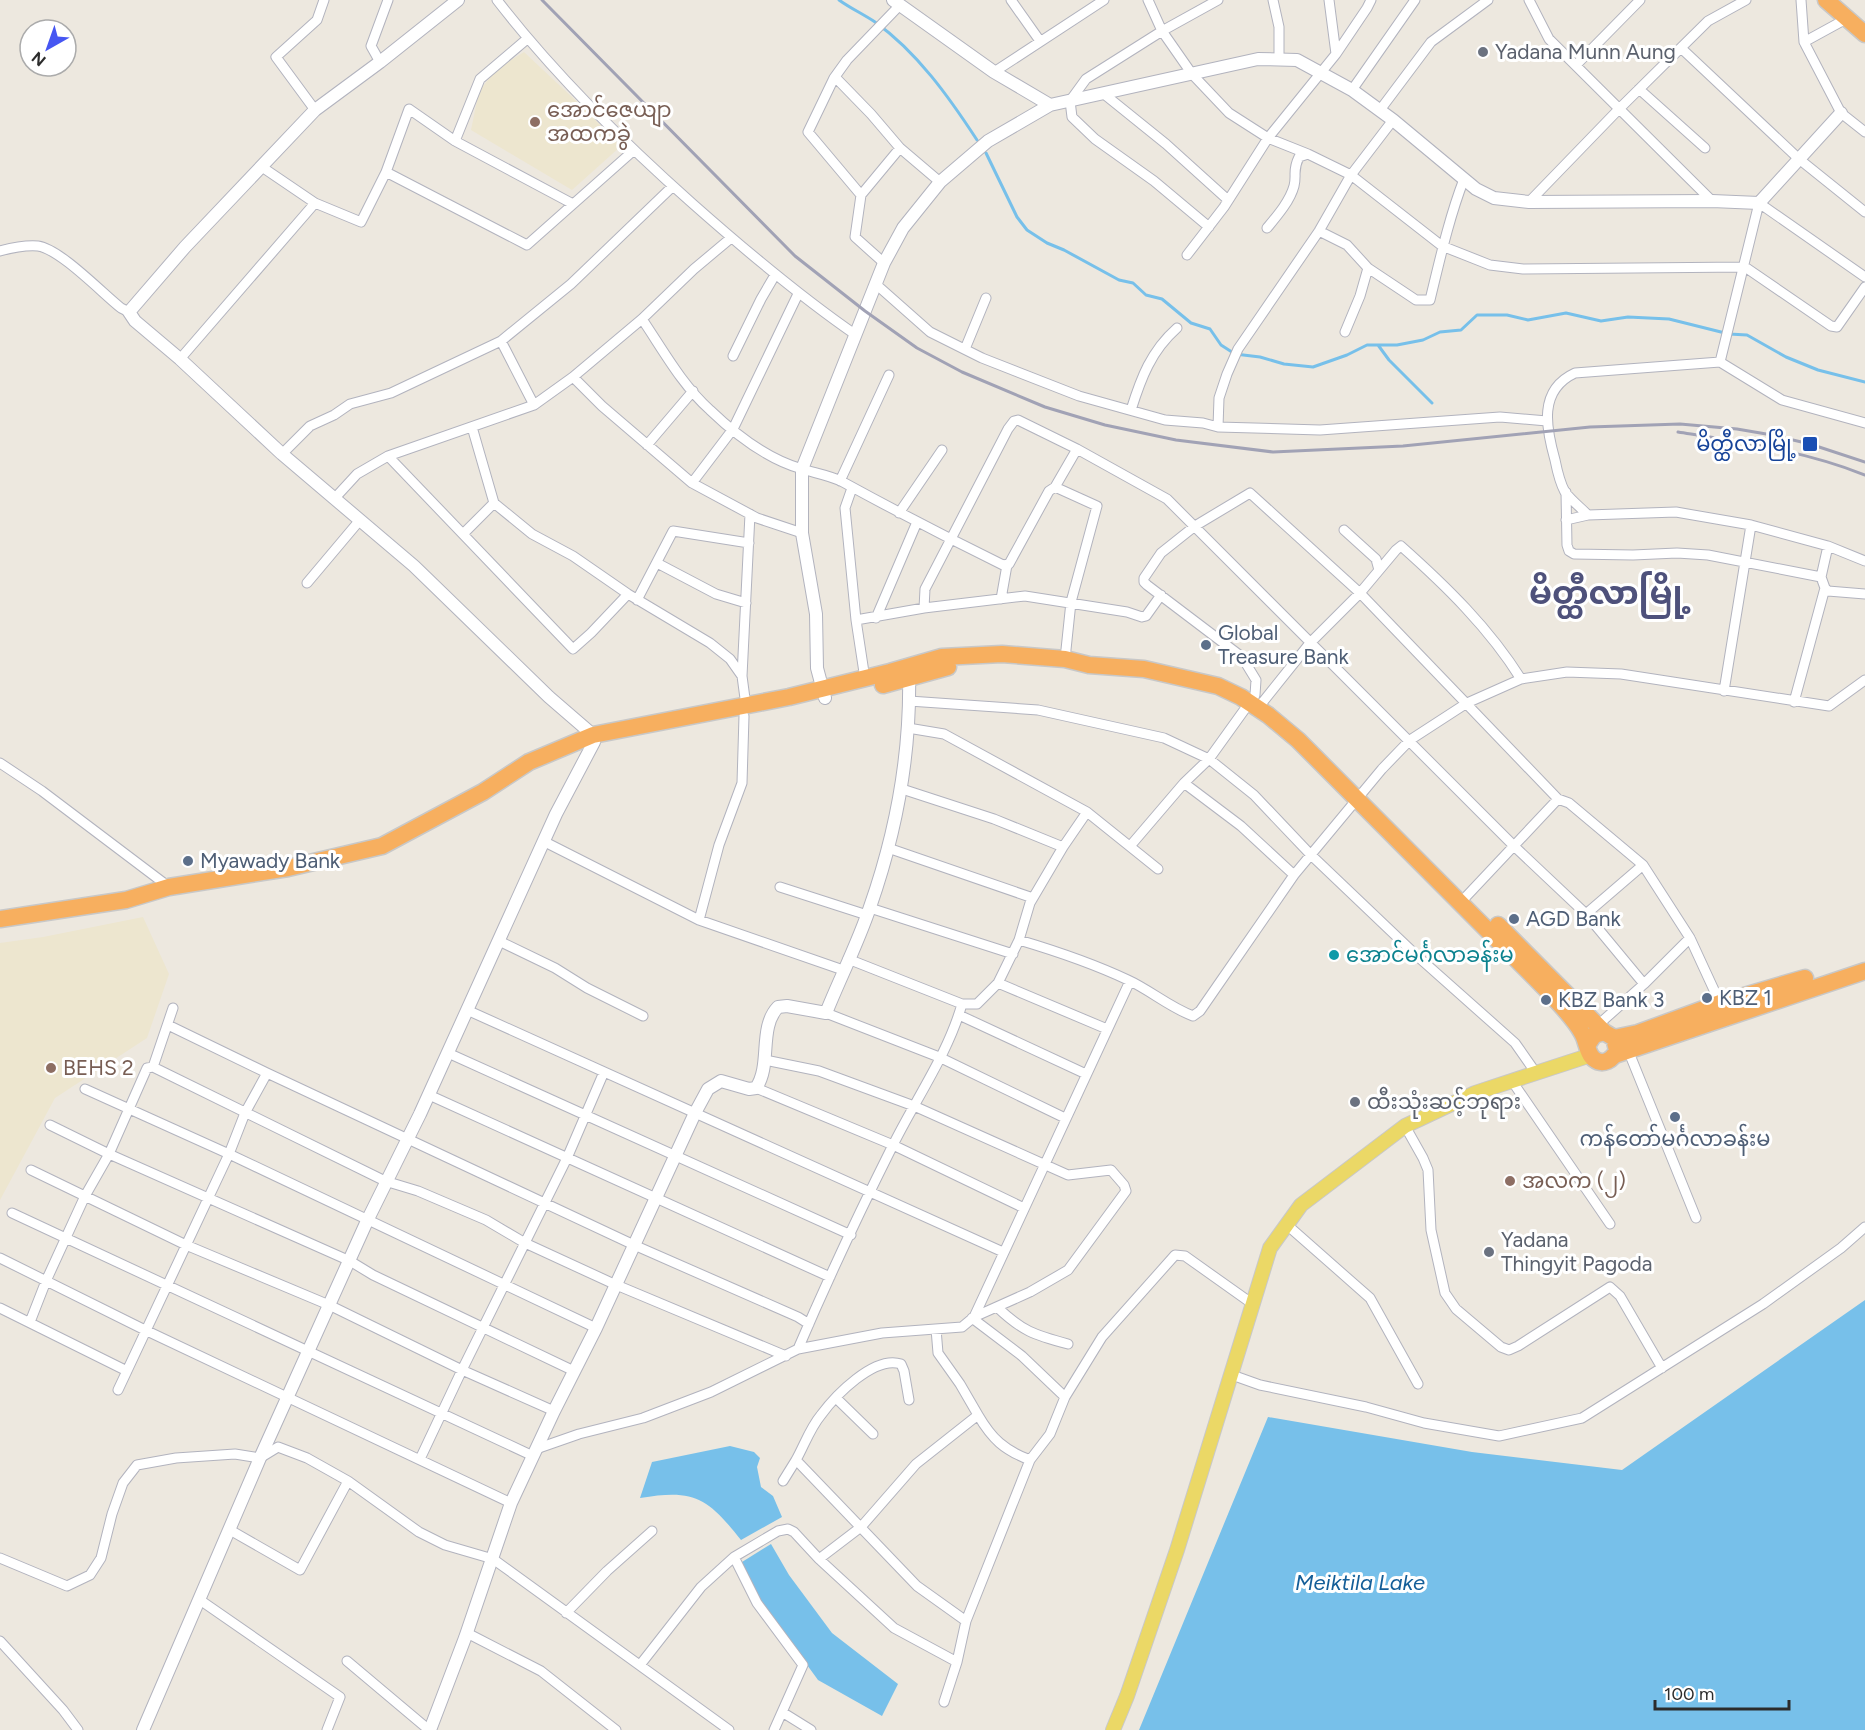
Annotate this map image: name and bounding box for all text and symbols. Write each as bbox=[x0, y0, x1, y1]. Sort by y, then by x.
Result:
north arrow bbox=[18, 18, 78, 78]
place label: Yadana Munn Aung bbox=[1495, 39, 1676, 64]
marker: Yadana Munn Aung bbox=[1476, 45, 1490, 59]
text: N bbox=[28, 48, 50, 70]
place label: အောင်ဇေယျာ အထကခွဲ bbox=[547, 94, 672, 150]
marker: အောင်ဇေယျာ အထကခွဲ bbox=[528, 115, 542, 129]
place label: မိတ္ထီလာမြို့ bbox=[1696, 428, 1796, 461]
marker: မိတ္ထီလာမြို့ bbox=[1801, 435, 1819, 453]
district label: မိတ္ထီလာမြို့ bbox=[1529, 571, 1691, 619]
place label: Global Treasure Bank bbox=[1218, 620, 1349, 669]
marker: Global Treasure Bank bbox=[1199, 638, 1213, 652]
place label: Myawady Bank bbox=[200, 848, 341, 873]
marker: Myawady Bank bbox=[181, 854, 195, 868]
place label: AGD Bank bbox=[1526, 906, 1622, 931]
marker: AGD Bank bbox=[1507, 912, 1521, 926]
place label: အောင်မင်္ဂလာခန်းမ bbox=[1346, 939, 1514, 972]
marker: အောင်မင်္ဂလာခန်းမ bbox=[1327, 948, 1341, 962]
place label: KBZ 1 bbox=[1719, 985, 1772, 1010]
place label: KBZ Bank 3 bbox=[1558, 987, 1664, 1012]
marker: KBZ 1 bbox=[1700, 991, 1714, 1005]
marker: KBZ Bank 3 bbox=[1539, 993, 1553, 1007]
place label: BEHS 2 bbox=[63, 1055, 134, 1080]
marker: BEHS 2 bbox=[44, 1061, 58, 1075]
place label: ထီးသုံးဆင့်ဘုရား bbox=[1367, 1086, 1521, 1119]
marker: ထီးသုံးဆင့်ဘုရား bbox=[1348, 1095, 1362, 1109]
marker: ကန်တော်မင်္ဂလာခန်းမ bbox=[1668, 1110, 1682, 1124]
place label: ကန်တော်မင်္ဂလာခန်းမ bbox=[1580, 1123, 1770, 1156]
place label: အလက (၂) bbox=[1522, 1168, 1626, 1198]
marker: အလက (၂) bbox=[1503, 1174, 1517, 1188]
place label: Yadana Thingyit Pagoda bbox=[1501, 1227, 1652, 1276]
marker: Yadana Thingyit Pagoda bbox=[1482, 1245, 1496, 1259]
water label: Meiktila Lake bbox=[1295, 1569, 1425, 1596]
scale bar bbox=[1655, 1673, 1788, 1711]
text: 100 m bbox=[1664, 1683, 1714, 1705]

